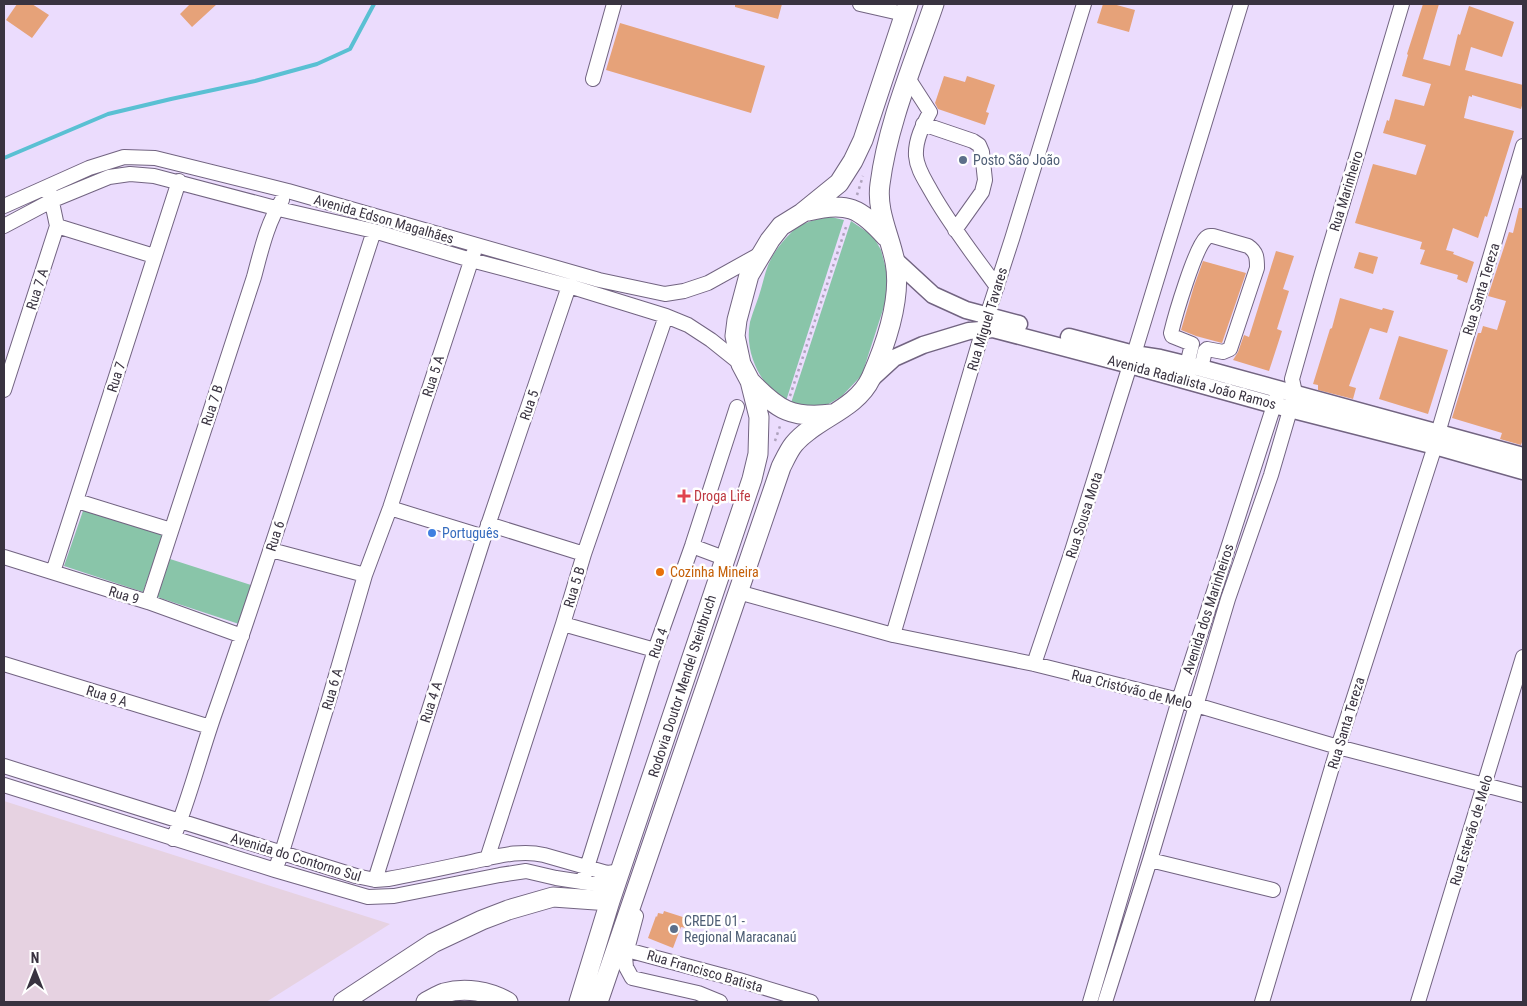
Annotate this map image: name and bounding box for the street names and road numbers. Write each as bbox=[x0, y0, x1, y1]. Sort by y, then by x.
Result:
street label: Rua Marinheiro bbox=[1326, 149, 1366, 233]
street label: Avenida Edson Magalhães bbox=[312, 191, 456, 247]
street label: Rua Santa Tereza bbox=[1459, 241, 1503, 337]
street label: Rua Miguel Tavares bbox=[964, 265, 1010, 373]
street label: Rua 7 A bbox=[23, 266, 51, 312]
street label: Avenida Radialista João Ramos bbox=[1106, 352, 1278, 412]
street label: Rua 5 A bbox=[419, 353, 447, 399]
street label: Rua 7 bbox=[104, 360, 128, 394]
street label: Rua 7 B bbox=[198, 383, 226, 427]
street label: Rua 5 bbox=[516, 388, 542, 422]
street label: Rua Sousa Mota bbox=[1062, 470, 1106, 560]
street label: Rua 6 bbox=[263, 519, 287, 553]
street label: Avenida dos Marinheiros bbox=[1179, 542, 1237, 676]
street label: Rua 5 B bbox=[560, 565, 588, 609]
street label: Rua 9 bbox=[107, 583, 141, 607]
street label: Rodovia Doutor Mendel Steinbruch bbox=[645, 593, 719, 779]
street label: Rua 4 bbox=[645, 626, 671, 660]
street label: Rua 6 A bbox=[318, 666, 346, 712]
street label: Rua Cristóvão de Melo bbox=[1070, 666, 1194, 712]
street label: Rua Santa Tereza bbox=[1324, 675, 1368, 771]
street label: Rua 4 A bbox=[417, 679, 445, 725]
street label: Rua 9 A bbox=[84, 682, 130, 710]
street label: Rua Estevão de Melo bbox=[1447, 773, 1495, 887]
street label: Avenida do Contorno Sul bbox=[229, 830, 363, 884]
street label: Rua Francisco Batista bbox=[645, 947, 765, 995]

